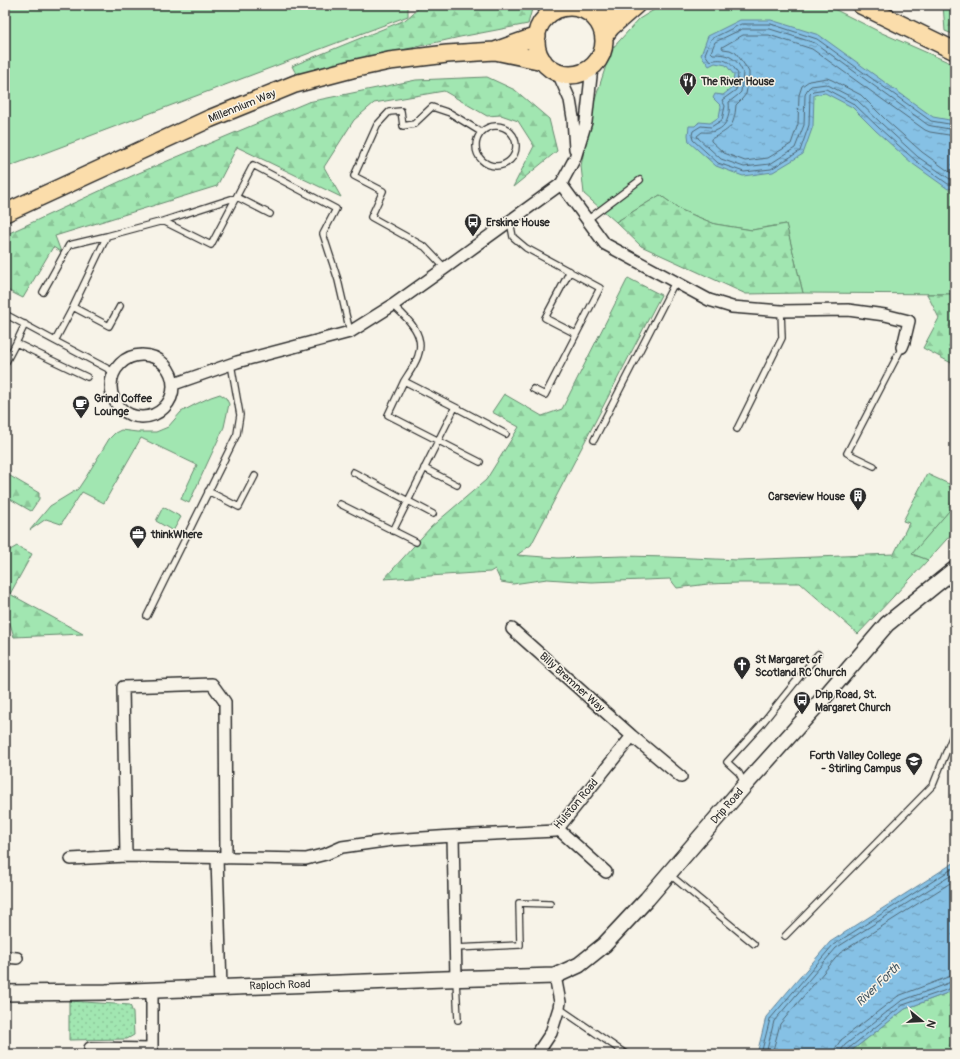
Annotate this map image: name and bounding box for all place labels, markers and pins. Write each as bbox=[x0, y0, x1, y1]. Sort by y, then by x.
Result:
restaurant icon: The River House bbox=[678, 71, 698, 96]
place label: The River House bbox=[700, 75, 775, 88]
bus stop icon: Erskine House bbox=[463, 212, 483, 237]
place label: Erskine House bbox=[486, 216, 550, 229]
place label: Grind Coffee Lounge bbox=[94, 392, 152, 418]
cafe icon: Grind Coffee Lounge bbox=[71, 394, 91, 419]
building icon: Carseview House bbox=[848, 486, 868, 511]
place label: Carseview House bbox=[768, 490, 846, 503]
office icon: thinkWhere bbox=[128, 524, 148, 549]
place label: thinkWhere bbox=[150, 528, 203, 541]
place label: St Margaret of Scotland RC Church bbox=[755, 653, 846, 679]
church icon: St Margaret of Scotland RC Church bbox=[732, 655, 752, 680]
place label: Drip Road, St. Margaret Church bbox=[815, 688, 891, 714]
bus stop icon: Drip Road, St. Margaret Church bbox=[792, 690, 812, 715]
place label: Forth Valley College - Stirling Campus bbox=[809, 749, 902, 775]
school or university icon: Forth Valley College - Stirling Campus bbox=[904, 751, 924, 776]

